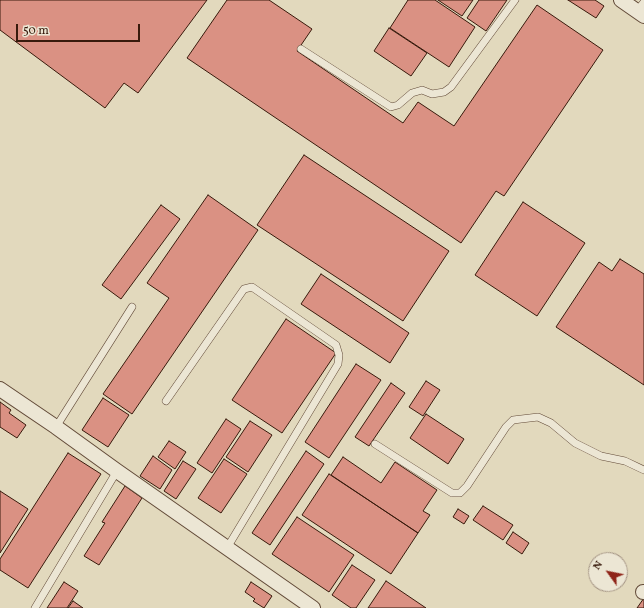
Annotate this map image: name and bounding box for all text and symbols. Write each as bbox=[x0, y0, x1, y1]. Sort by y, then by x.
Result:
scale bar bbox=[18, 16, 142, 42]
text: 50 m bbox=[23, 23, 49, 39]
north arrow bbox=[588, 552, 628, 592]
text: N bbox=[590, 558, 607, 573]

